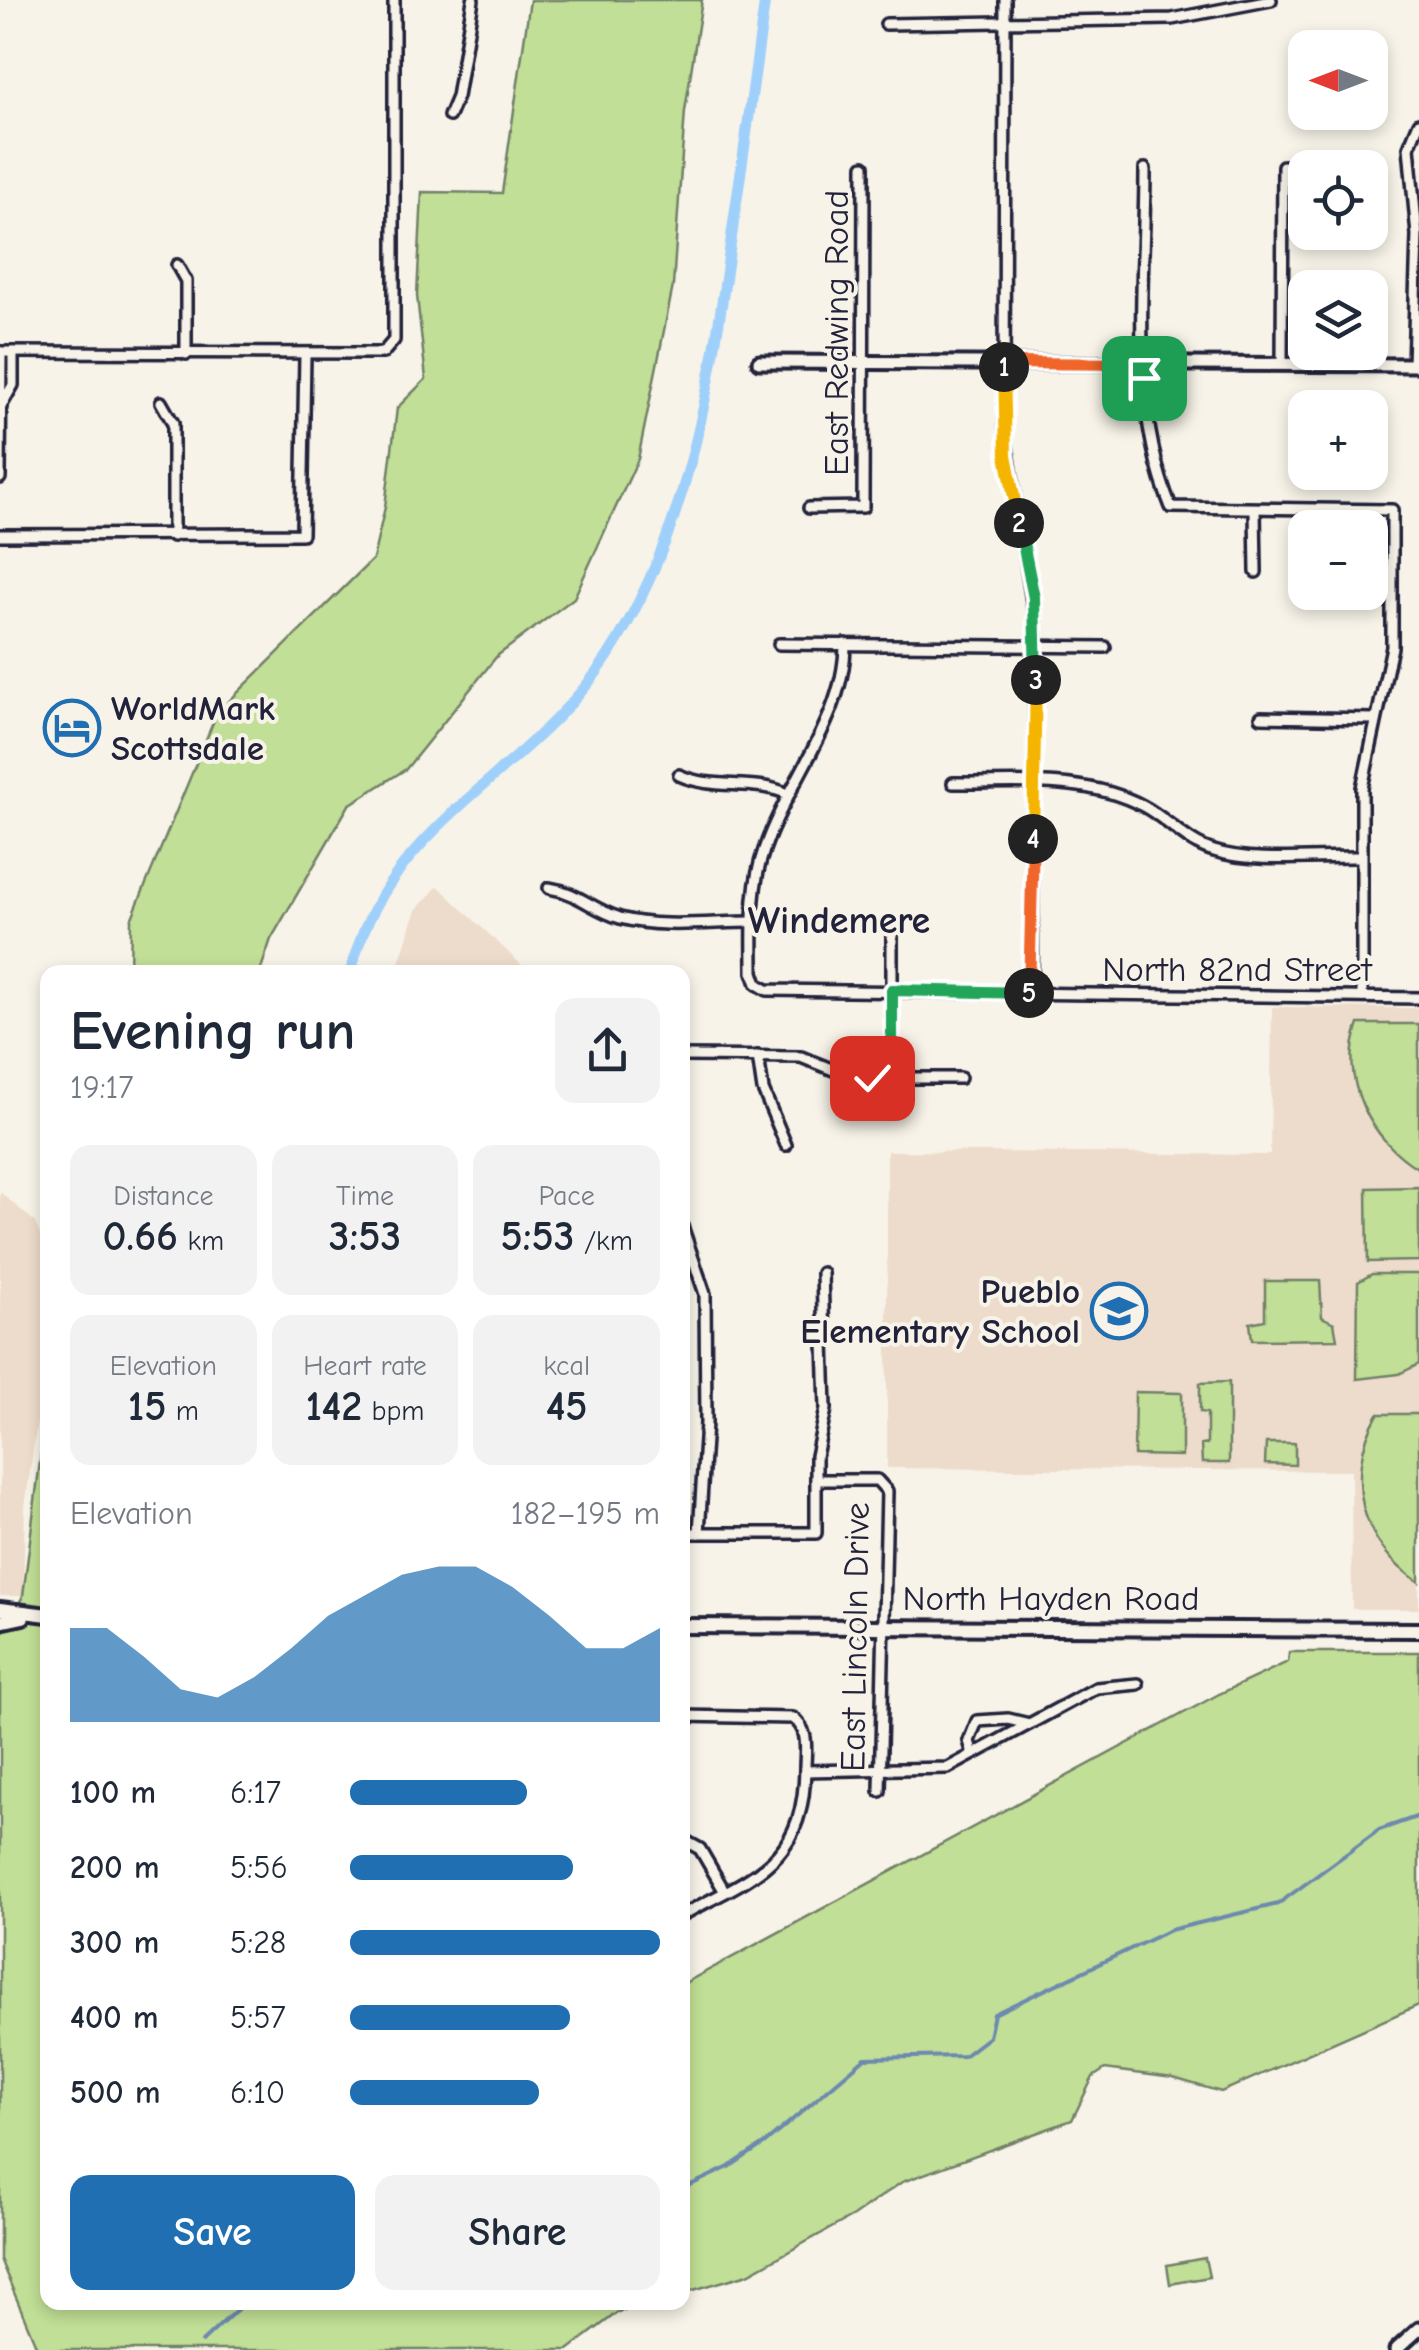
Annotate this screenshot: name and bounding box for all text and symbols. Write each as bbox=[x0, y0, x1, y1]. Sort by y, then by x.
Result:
north arrow bbox=[1288, 30, 1388, 130]
map controls bbox=[1288, 30, 1388, 610]
button: locate bbox=[1288, 150, 1388, 250]
street label: East Redwing Road bbox=[816, 190, 857, 476]
button: layers bbox=[1288, 270, 1388, 370]
pin bbox=[1102, 336, 1187, 421]
pin: 1 bbox=[979, 342, 1029, 392]
text: 1 bbox=[998, 351, 1010, 383]
icon: arrive bbox=[1117, 351, 1172, 406]
button: + bbox=[1288, 390, 1388, 490]
pin: 2 bbox=[994, 498, 1044, 548]
text: 2 bbox=[1012, 507, 1026, 539]
button: − bbox=[1288, 510, 1388, 610]
pin: 3 bbox=[1011, 655, 1061, 705]
text: 3 bbox=[1029, 664, 1043, 696]
place label: WorldMark Scottsdale bbox=[111, 688, 275, 769]
hotel icon: WorldMark Scottsdale bbox=[42, 698, 102, 758]
pin: 4 bbox=[1008, 814, 1058, 864]
text: 4 bbox=[1026, 823, 1040, 855]
district label: Windemere bbox=[748, 899, 930, 943]
street label: North 82nd Street bbox=[1102, 949, 1373, 990]
pin: 5 bbox=[1004, 968, 1054, 1018]
text: 5 bbox=[1022, 977, 1036, 1009]
button: share bbox=[555, 998, 660, 1103]
text: Evening run bbox=[70, 999, 355, 1063]
pin bbox=[830, 1036, 915, 1121]
icon: check bbox=[845, 1051, 900, 1106]
text: 19:17 bbox=[70, 1069, 133, 1106]
text: Distance bbox=[113, 1180, 213, 1212]
text: Time bbox=[336, 1180, 394, 1212]
text: Pace bbox=[538, 1180, 595, 1212]
text: 0.66 bbox=[103, 1212, 178, 1261]
text: 3:53 bbox=[329, 1212, 401, 1261]
text: 5:53 bbox=[501, 1212, 575, 1261]
text: km bbox=[178, 1225, 224, 1257]
text: /km bbox=[575, 1225, 633, 1257]
place label: Pueblo Elementary School bbox=[800, 1271, 1080, 1352]
school or university icon: Pueblo Elementary School bbox=[1089, 1281, 1149, 1341]
text: Elevation bbox=[110, 1350, 217, 1382]
text: Heart rate bbox=[303, 1350, 427, 1382]
text: kcal bbox=[543, 1350, 590, 1382]
text: 15 bbox=[128, 1382, 166, 1431]
text: 142 bbox=[305, 1382, 362, 1431]
text: 45 bbox=[546, 1382, 588, 1431]
text: m bbox=[166, 1395, 199, 1427]
text: bpm bbox=[362, 1395, 425, 1427]
text: Elevation bbox=[70, 1495, 193, 1532]
text: 182–195 m bbox=[511, 1495, 660, 1532]
street label: East Lincoln Drive bbox=[832, 1502, 878, 1772]
street label: North Hayden Road bbox=[902, 1578, 1200, 1619]
text: 100 m bbox=[70, 1774, 156, 1811]
text: 6:17 bbox=[230, 1774, 281, 1811]
text: 200 m bbox=[70, 1849, 159, 1886]
text: 5:56 bbox=[230, 1849, 288, 1886]
text: 300 m bbox=[70, 1924, 159, 1961]
text: 5:28 bbox=[230, 1924, 286, 1961]
text: 400 m bbox=[70, 1999, 158, 2036]
text: 5:57 bbox=[230, 1999, 286, 2036]
text: 500 m bbox=[70, 2074, 160, 2111]
text: 6:10 bbox=[230, 2074, 285, 2111]
button: Save bbox=[70, 2175, 355, 2290]
button: Share bbox=[375, 2175, 660, 2290]

